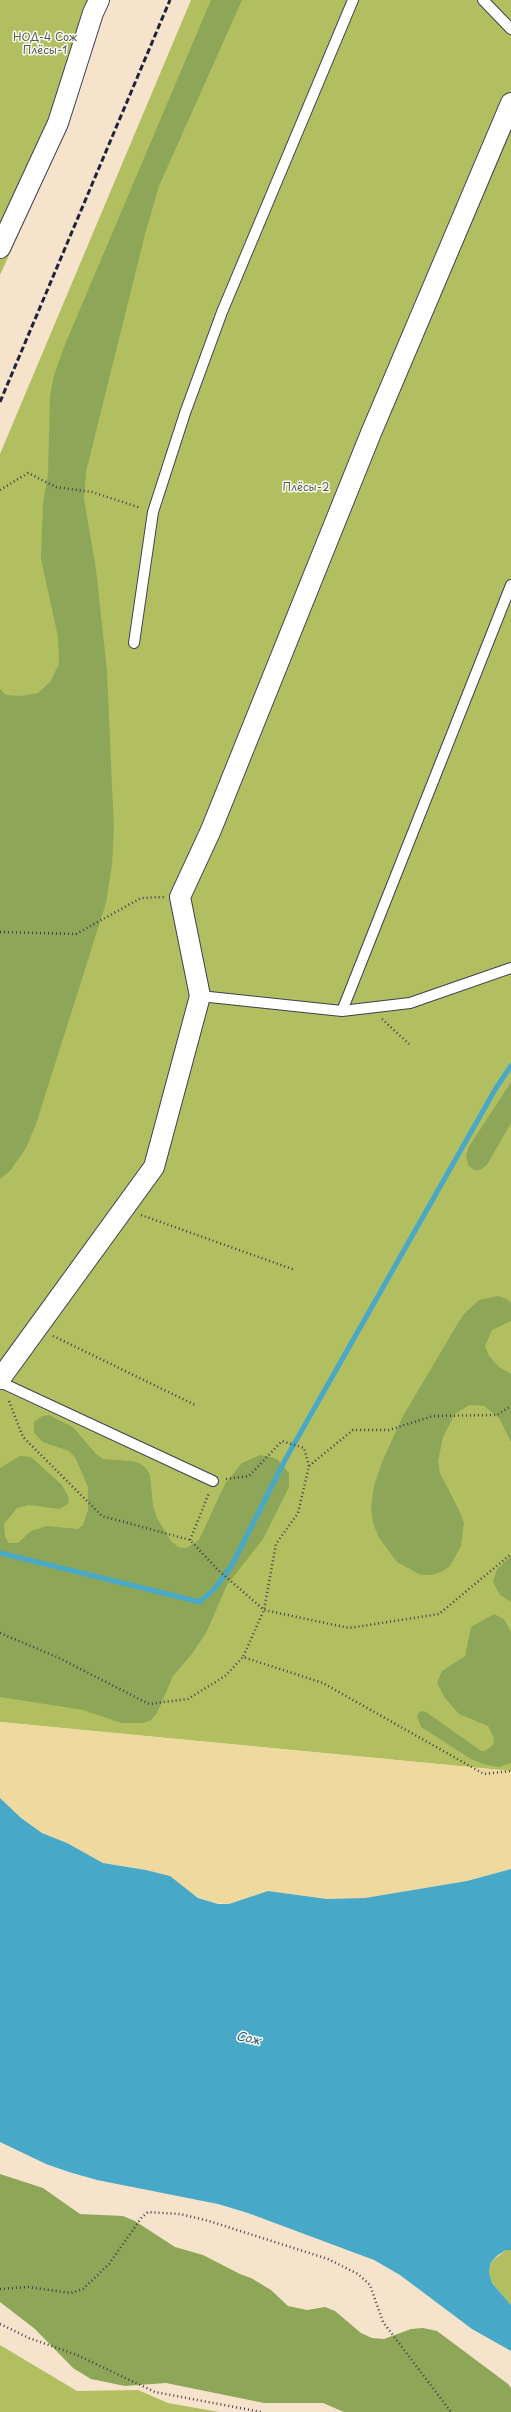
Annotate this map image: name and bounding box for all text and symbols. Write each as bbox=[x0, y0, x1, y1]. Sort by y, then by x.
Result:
park label: НОД-4 Сож Плёсы-1 bbox=[13, 31, 77, 57]
park label: Плёсы-2 bbox=[283, 481, 329, 495]
water label: Сож bbox=[235, 2029, 261, 2049]

